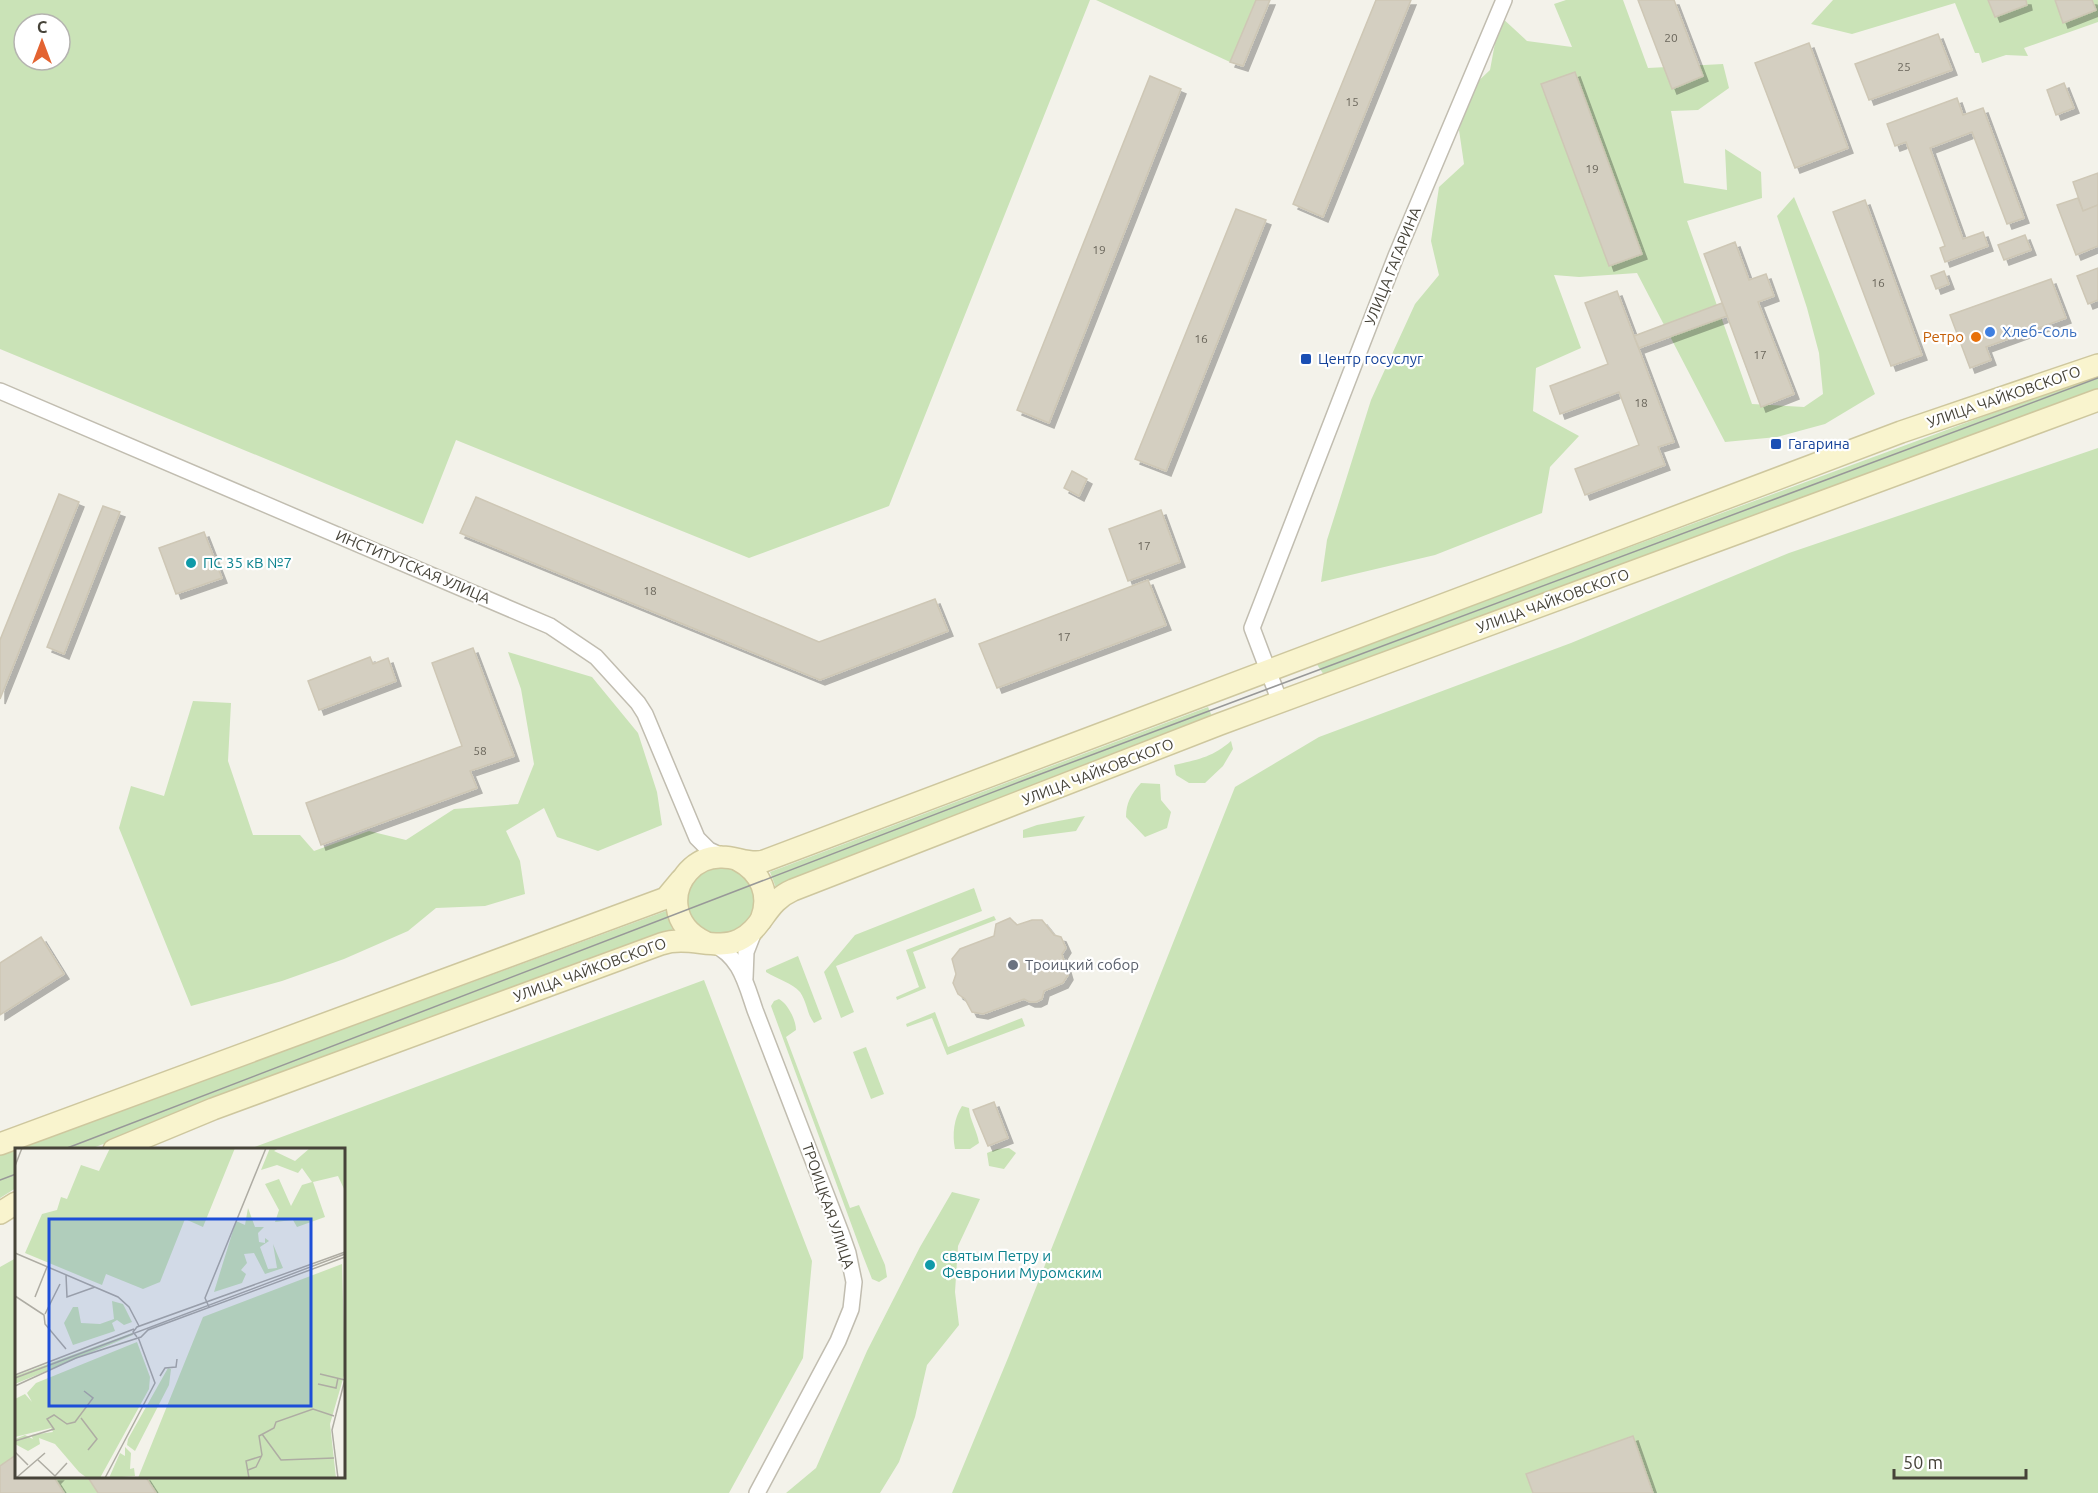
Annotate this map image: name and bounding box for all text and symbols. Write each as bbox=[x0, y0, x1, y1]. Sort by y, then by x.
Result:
north arrow bbox=[12, 12, 72, 72]
text: С bbox=[37, 18, 47, 36]
house number: 20 bbox=[1664, 31, 1678, 44]
house number: 25 bbox=[1897, 60, 1911, 73]
house number: 15 bbox=[1345, 95, 1359, 108]
house number: 19 bbox=[1585, 162, 1599, 175]
street label: УЛИЦА ГАГАРИНА bbox=[1361, 204, 1424, 327]
house number: 19 bbox=[1092, 243, 1106, 256]
house number: 16 bbox=[1871, 276, 1885, 289]
place label: Хлеб-Соль bbox=[2002, 323, 2077, 340]
marker: Хлеб-Соль bbox=[1983, 325, 1997, 339]
place label: Ретро bbox=[1923, 328, 1964, 345]
marker: Ретро bbox=[1969, 330, 1983, 344]
house number: 16 bbox=[1194, 332, 1208, 345]
house number: 17 bbox=[1753, 348, 1767, 361]
place label: Центр госуслуг bbox=[1318, 350, 1423, 367]
marker: Центр госуслуг bbox=[1299, 352, 1313, 366]
street label: УЛИЦА ЧАЙКОВСКОГО bbox=[1925, 362, 2083, 431]
house number: 18 bbox=[1634, 396, 1648, 409]
place label: Гагарина bbox=[1788, 435, 1850, 452]
marker: Гагарина bbox=[1769, 437, 1783, 451]
street label: ИНСТИТУТСКАЯ УЛИЦА bbox=[333, 526, 493, 607]
house number: 17 bbox=[1137, 539, 1151, 552]
place label: ПС 35 кВ №7 bbox=[203, 554, 292, 571]
marker: ПС 35 кВ №7 bbox=[184, 556, 198, 570]
street label: УЛИЦА ЧАЙКОВСКОГО bbox=[1474, 565, 1631, 636]
house number: 18 bbox=[643, 584, 657, 597]
house number: 17 bbox=[1057, 630, 1071, 643]
street label: УЛИЦА ЧАЙКОВСКОГО bbox=[1020, 735, 1176, 808]
house number: 58 bbox=[473, 744, 487, 757]
street label: УЛИЦА ЧАЙКОВСКОГО bbox=[511, 934, 668, 1005]
place label: Троицкий собор bbox=[1025, 956, 1139, 973]
marker: Троицкий собор bbox=[1006, 958, 1020, 972]
street label: ТРОИЦКАЯ УЛИЦА bbox=[799, 1141, 858, 1271]
inset map bbox=[15, 1148, 345, 1478]
place label: святым Петру и Февронии Муромским bbox=[942, 1247, 1102, 1281]
marker: святым Петру и Февронии Муромским bbox=[923, 1258, 937, 1272]
scale bar bbox=[1894, 1442, 2026, 1480]
text: 50 m bbox=[1903, 1452, 1943, 1472]

